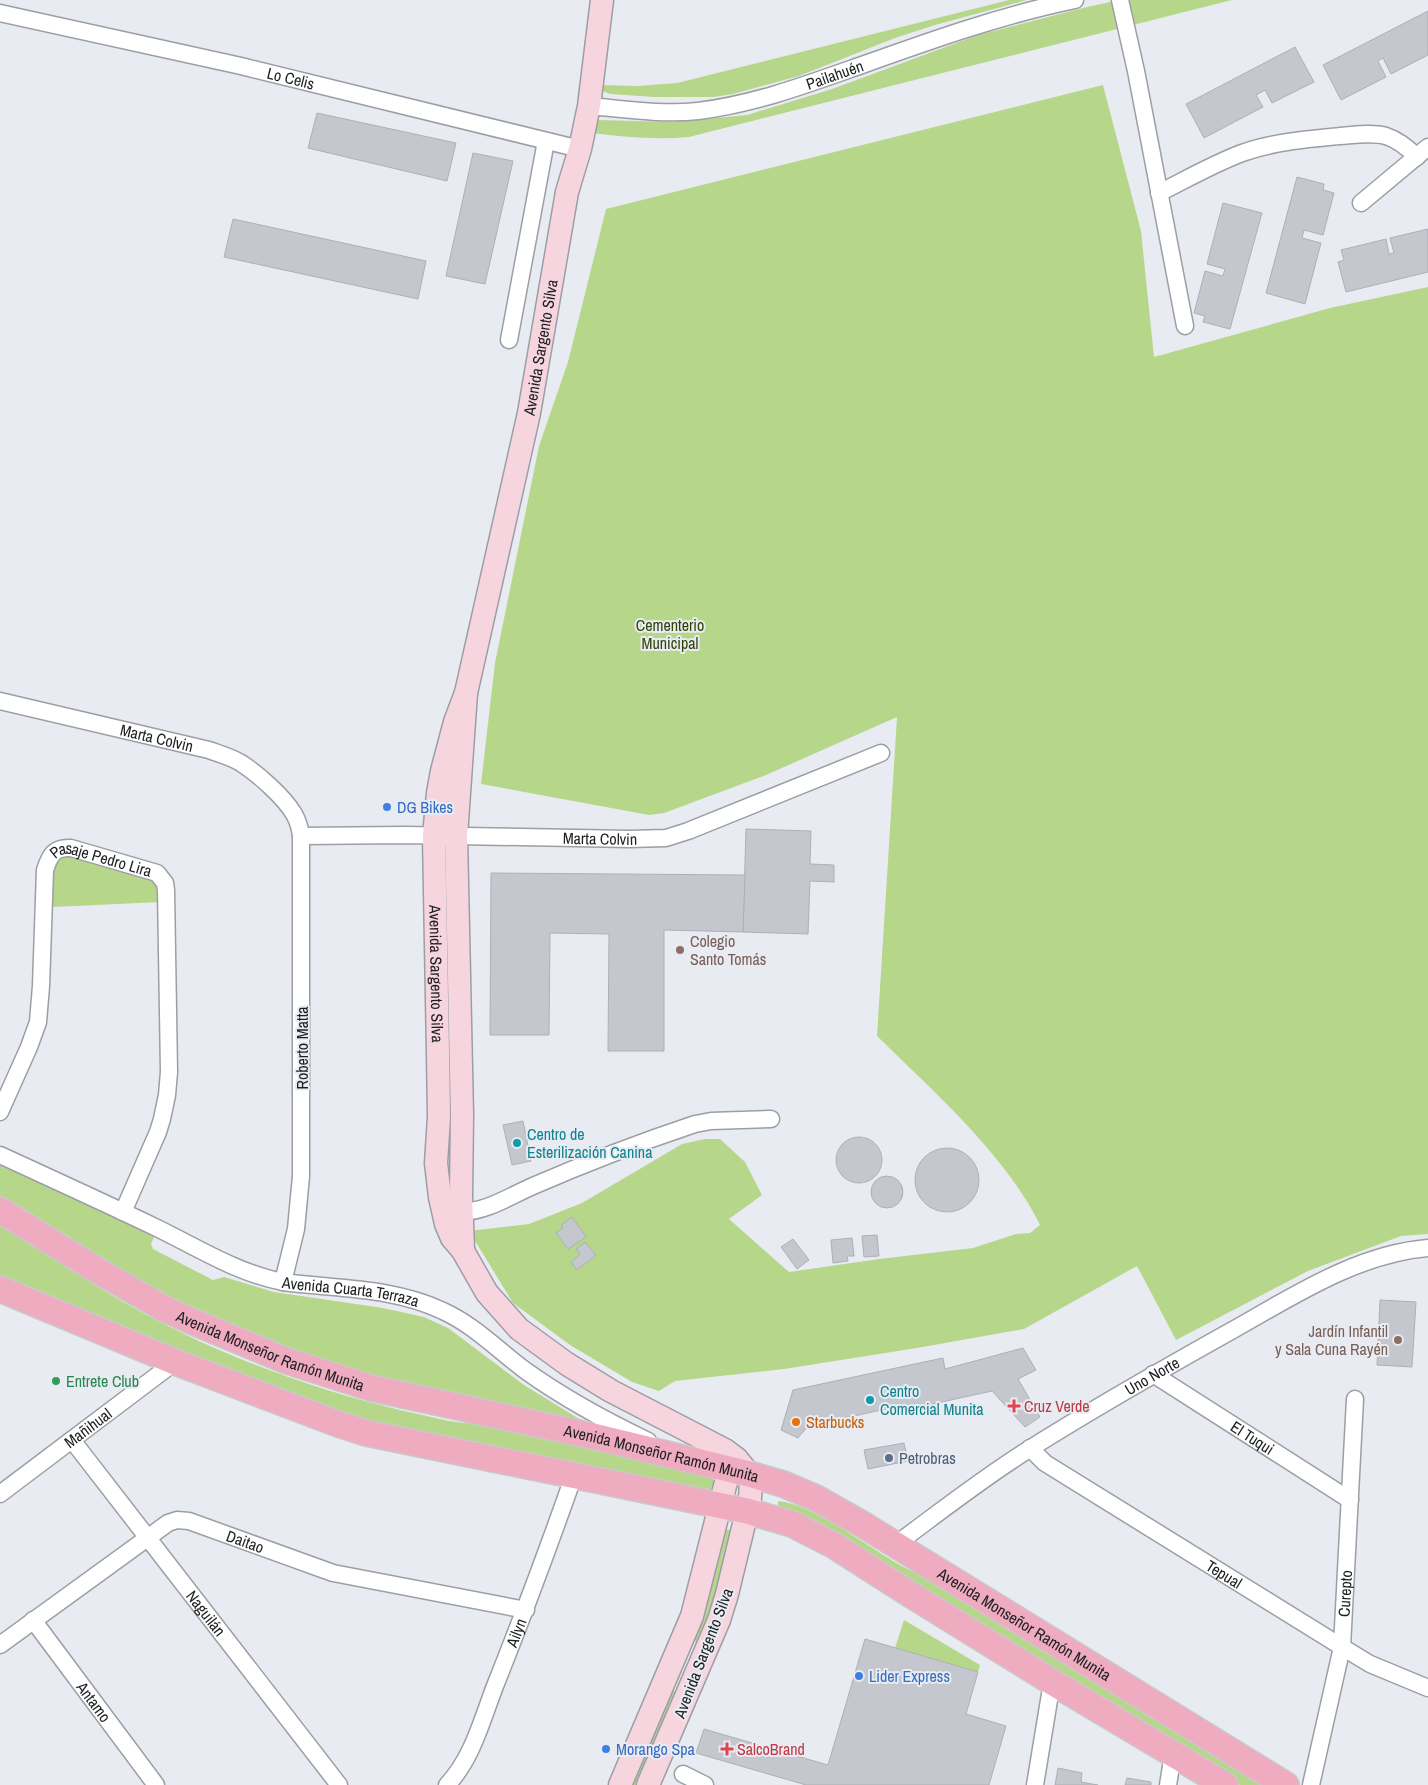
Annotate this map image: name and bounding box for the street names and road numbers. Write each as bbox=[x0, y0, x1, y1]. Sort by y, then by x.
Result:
street label: Pailahuén bbox=[803, 54, 866, 95]
street label: Lo Celis bbox=[265, 62, 317, 95]
street label: Avenida Sargento Silva bbox=[518, 277, 563, 418]
street label: Marta Colvin bbox=[118, 719, 195, 757]
street label: Marta Colvin bbox=[563, 827, 637, 850]
street label: Pasaje Pedro Lira bbox=[45, 837, 155, 882]
street label: Avenida Sargento Silva bbox=[424, 904, 449, 1043]
street label: Roberto Matta bbox=[291, 1006, 313, 1090]
street label: Avenida Cuarta Terraza bbox=[280, 1271, 423, 1312]
street label: Avenida Monseñor Ramón Munita bbox=[172, 1304, 368, 1396]
street label: Uno Norte bbox=[1120, 1351, 1183, 1400]
street label: Mañihual bbox=[60, 1403, 116, 1453]
street label: El Tuqui bbox=[1226, 1415, 1278, 1460]
street label: Avenida Monseñor Ramón Munita bbox=[561, 1419, 762, 1488]
street label: Daitao bbox=[223, 1524, 267, 1558]
street label: Tepual bbox=[1202, 1554, 1246, 1594]
street label: Avenida Monseñor Ramón Munita bbox=[933, 1562, 1116, 1686]
street label: Curepto bbox=[1333, 1570, 1357, 1617]
street label: Avenida Sargento Silva bbox=[668, 1584, 738, 1722]
street label: Naguilán bbox=[181, 1586, 231, 1641]
street label: Ailyn bbox=[500, 1615, 531, 1651]
street label: Antamo bbox=[71, 1676, 116, 1726]

